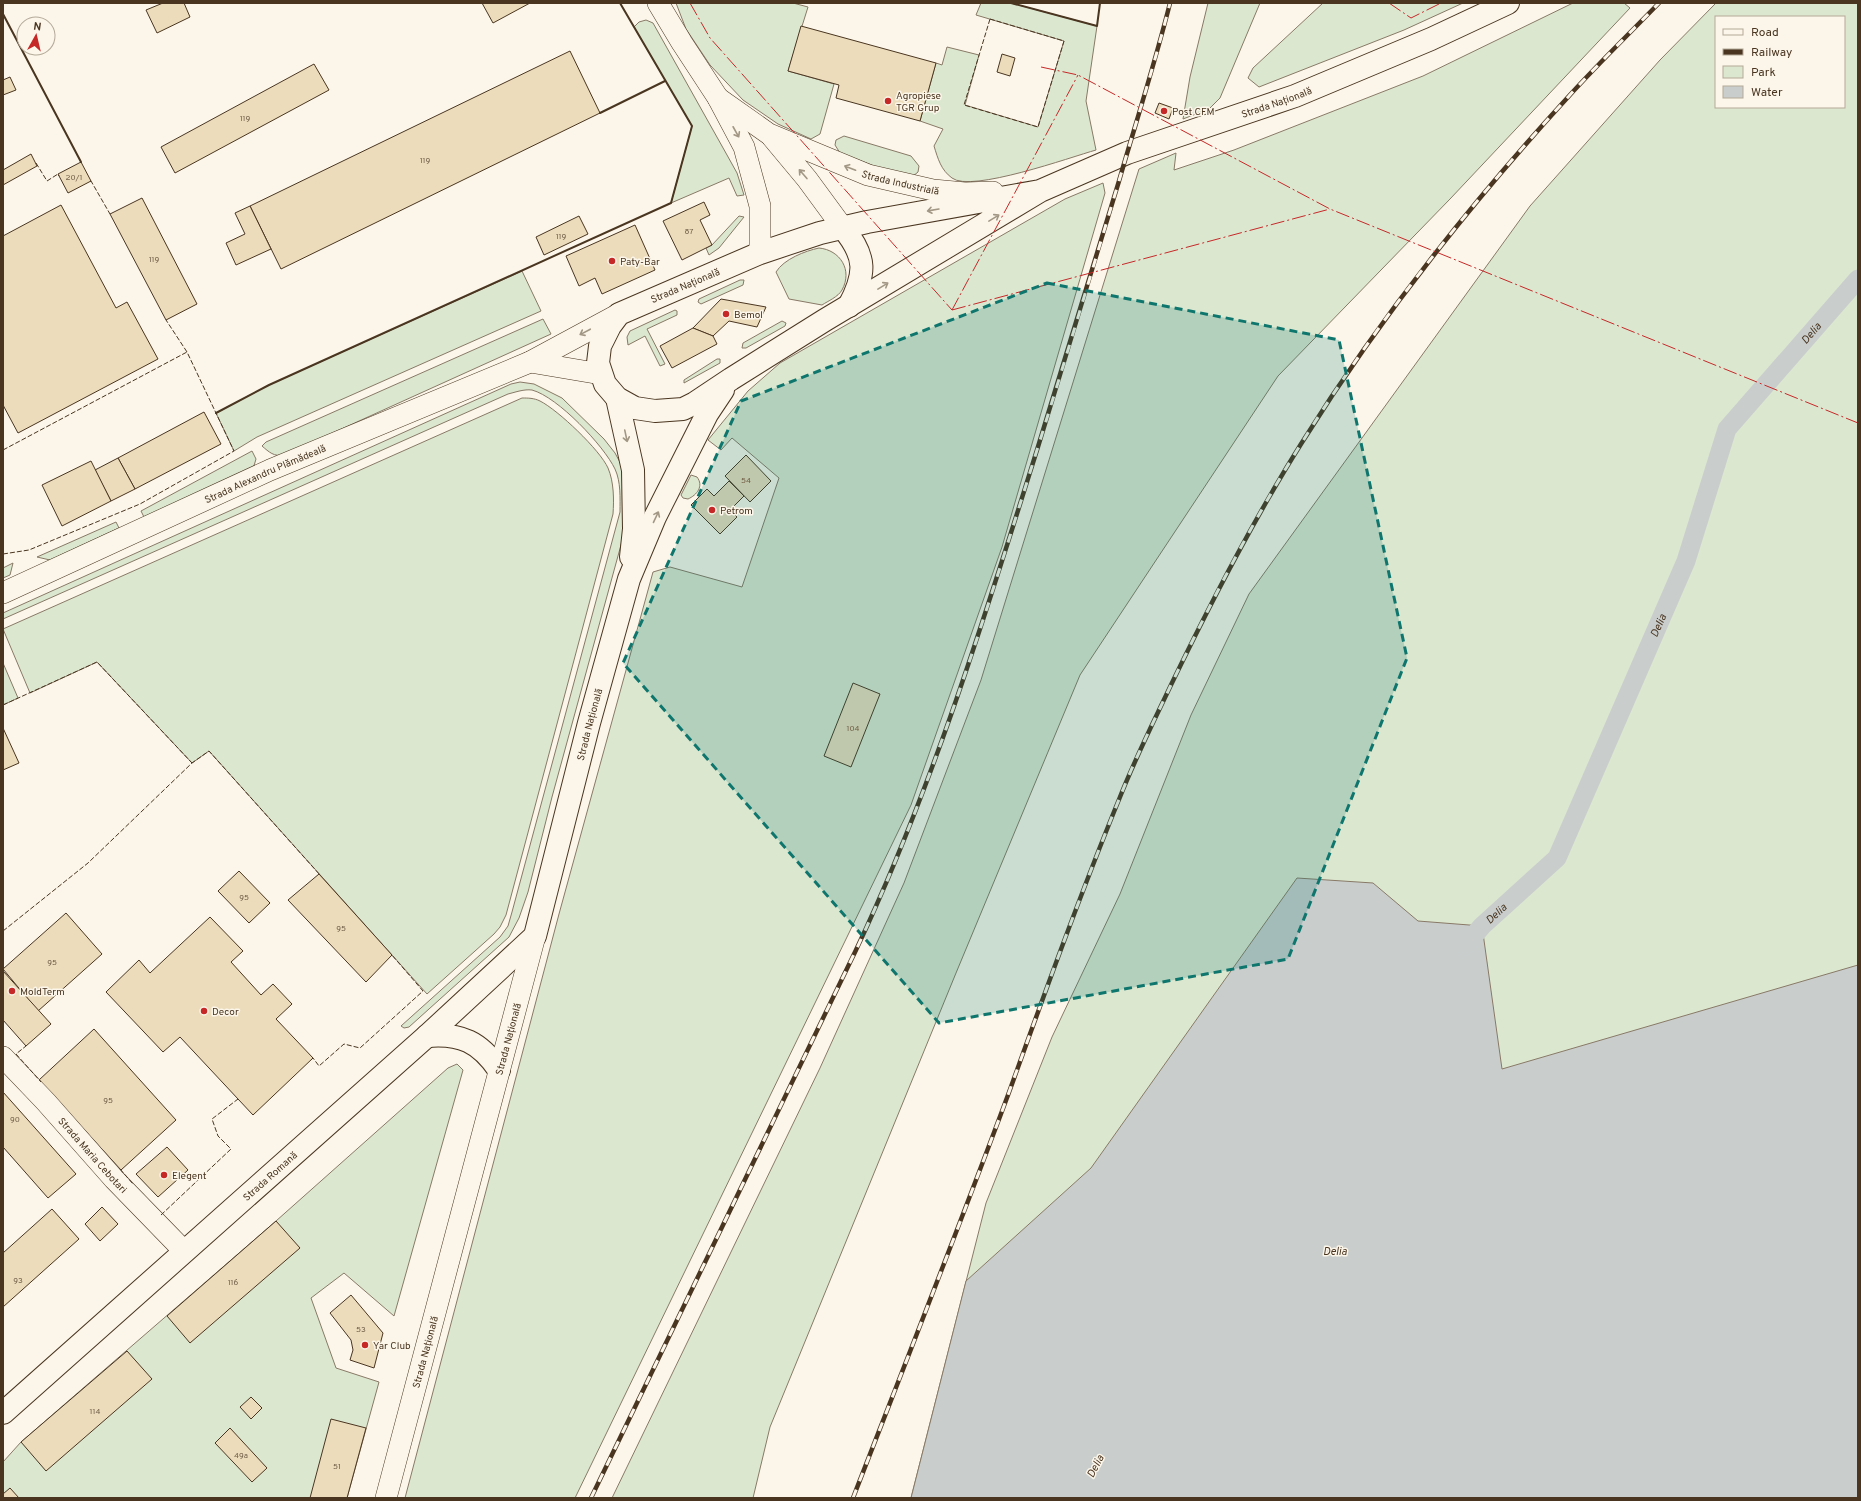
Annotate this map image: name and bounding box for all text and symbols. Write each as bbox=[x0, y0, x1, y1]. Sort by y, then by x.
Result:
north arrow bbox=[16, 16, 56, 56]
legend bbox=[1715, 16, 1845, 108]
text: N bbox=[32, 20, 42, 35]
text: Road bbox=[1751, 25, 1779, 41]
text: Railway bbox=[1751, 45, 1792, 61]
text: Park bbox=[1751, 65, 1776, 81]
street label: Strada Națională bbox=[1240, 85, 1314, 122]
text: Water bbox=[1751, 85, 1783, 101]
place label: Agropiese TGR Grup bbox=[896, 90, 941, 115]
marker: Agropiese TGR Grup bbox=[883, 96, 893, 106]
marker: Post CFM bbox=[1159, 106, 1169, 116]
place label: Post CFM bbox=[1172, 106, 1215, 119]
house number: 119 bbox=[240, 114, 251, 124]
one-way arrow bbox=[733, 126, 741, 138]
house number: 119 bbox=[420, 156, 431, 166]
one-way arrow bbox=[845, 164, 857, 172]
street label: Strada Industrială bbox=[859, 168, 940, 199]
one-way arrow bbox=[799, 169, 808, 179]
house number: 20/1 bbox=[66, 173, 82, 183]
one-way arrow bbox=[927, 206, 940, 214]
one-way arrow bbox=[988, 214, 1000, 222]
house number: 87 bbox=[685, 227, 693, 237]
house number: 119 bbox=[556, 232, 567, 242]
house number: 119 bbox=[149, 255, 160, 265]
marker: Paty-Bar bbox=[607, 256, 617, 266]
place label: Paty-Bar bbox=[620, 256, 660, 269]
street label: Strada Națională bbox=[649, 266, 722, 307]
one-way arrow bbox=[877, 281, 889, 289]
marker: Bemol bbox=[721, 309, 731, 319]
place label: Bemol bbox=[734, 309, 763, 322]
water label: Delia bbox=[1798, 320, 1825, 347]
one-way arrow bbox=[579, 329, 591, 337]
one-way arrow bbox=[622, 429, 630, 442]
street label: Strada Alexandru Plămădeală bbox=[203, 442, 328, 507]
house number: 54 bbox=[741, 476, 751, 486]
marker: Petrom bbox=[707, 505, 717, 515]
place label: Petrom bbox=[720, 505, 753, 518]
one-way arrow bbox=[653, 512, 660, 524]
water label: Delia bbox=[1648, 612, 1670, 640]
street label: Strada Națională bbox=[575, 687, 606, 762]
house number: 104 bbox=[846, 724, 860, 734]
house number: 95 bbox=[239, 893, 249, 903]
water label: Delia bbox=[1483, 901, 1510, 927]
house number: 95 bbox=[336, 924, 346, 934]
house number: 95 bbox=[47, 958, 57, 968]
marker: MoldTerm bbox=[7, 986, 17, 996]
place label: MoldTerm bbox=[20, 986, 65, 999]
street label: Strada Națională bbox=[493, 1002, 525, 1077]
marker: Decor bbox=[199, 1006, 209, 1016]
place label: Decor bbox=[212, 1006, 239, 1019]
house number: 95 bbox=[103, 1096, 113, 1106]
house number: 90 bbox=[10, 1115, 20, 1125]
street label: Strada Maria Cebotari bbox=[55, 1115, 129, 1197]
street label: Strada Romană bbox=[241, 1149, 301, 1204]
marker: Elegent bbox=[159, 1170, 169, 1180]
place label: Elegent bbox=[172, 1170, 207, 1183]
water label: Delia bbox=[1323, 1245, 1347, 1259]
house number: 93 bbox=[13, 1276, 23, 1286]
house number: 116 bbox=[228, 1278, 239, 1288]
street label: Strada Națională bbox=[410, 1315, 442, 1390]
house number: 53 bbox=[356, 1325, 366, 1335]
marker: Yar Club bbox=[360, 1340, 370, 1350]
place label: Yar Club bbox=[373, 1340, 411, 1353]
house number: 114 bbox=[90, 1407, 100, 1417]
house number: 49a bbox=[234, 1451, 248, 1461]
water label: Delia bbox=[1084, 1452, 1108, 1480]
house number: 51 bbox=[333, 1462, 341, 1472]

